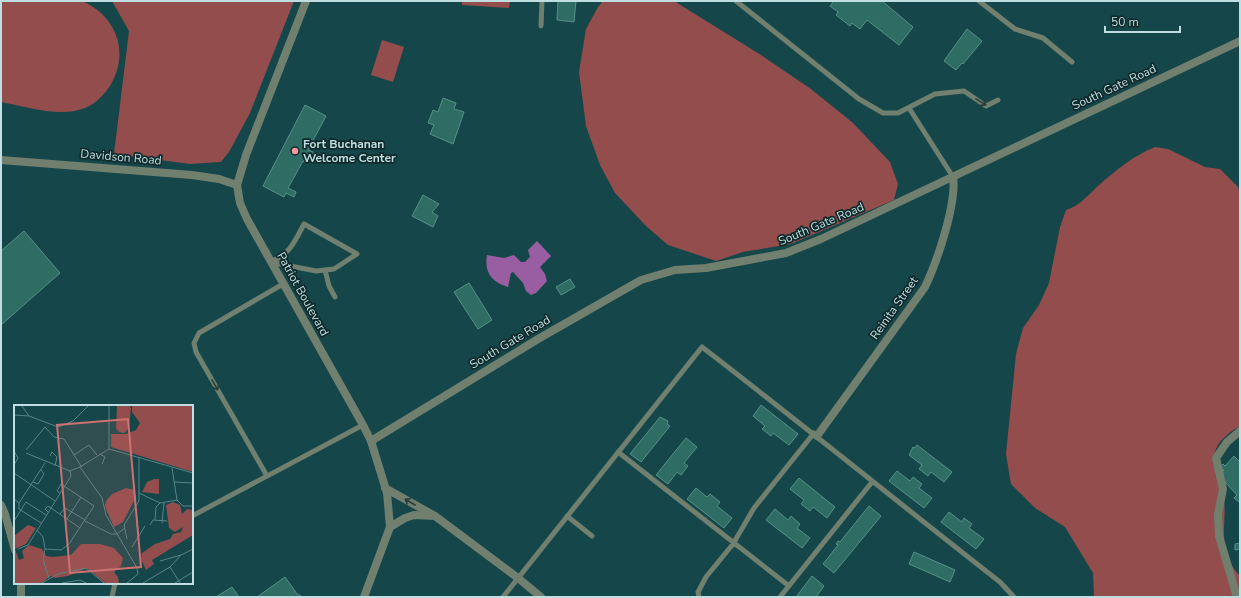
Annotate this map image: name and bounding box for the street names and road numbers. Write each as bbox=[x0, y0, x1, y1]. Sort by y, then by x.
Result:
street label: South Gate Road bbox=[1069, 60, 1159, 114]
street label: Davidson Road bbox=[80, 145, 162, 169]
street label: South Gate Road bbox=[776, 199, 866, 249]
street label: Patriot Boulevard bbox=[273, 249, 333, 339]
street label: Reinita Street bbox=[866, 273, 922, 343]
street label: South Gate Road bbox=[467, 312, 553, 372]

